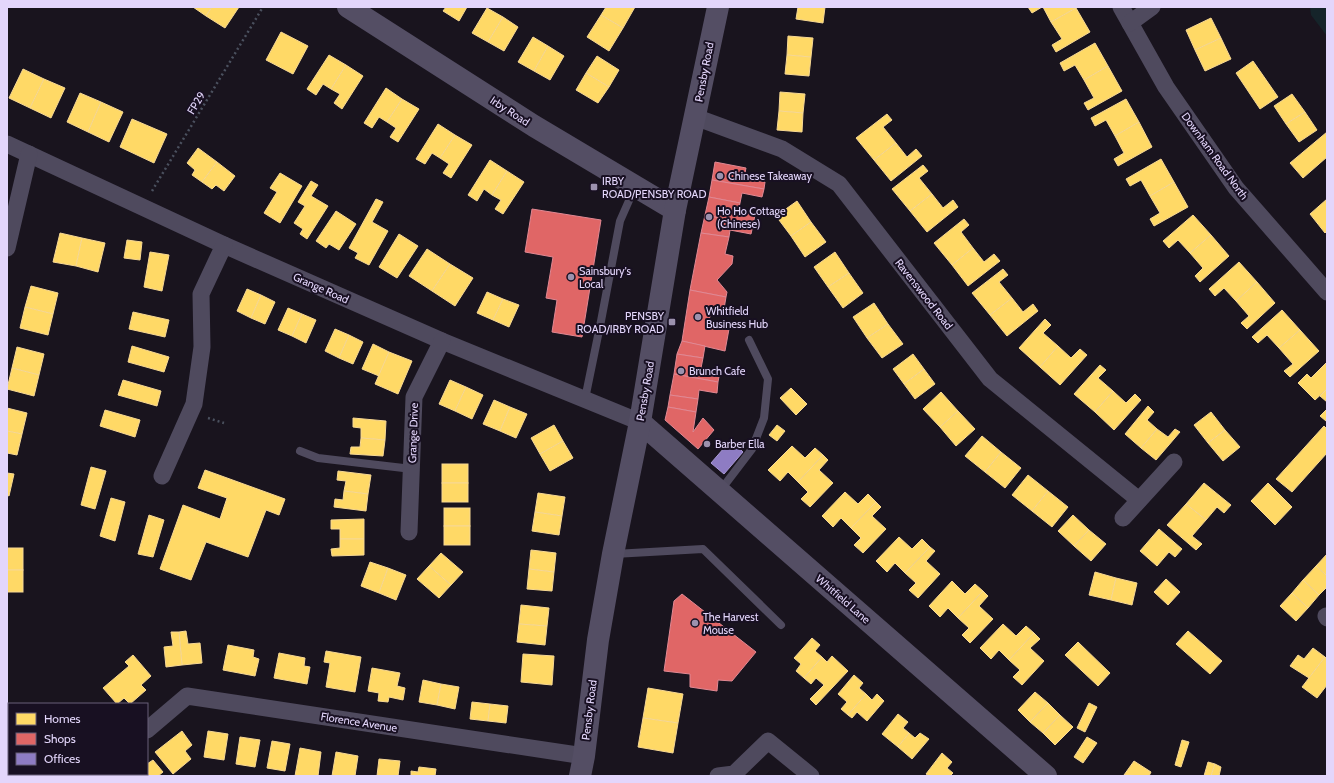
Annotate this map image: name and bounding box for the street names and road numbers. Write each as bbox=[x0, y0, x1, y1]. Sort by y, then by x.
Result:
street label: Pensby Road bbox=[691, 41, 717, 103]
street label: FP29 bbox=[184, 89, 208, 117]
street label: Irby Road bbox=[488, 93, 532, 129]
street label: Downham Road North bbox=[1179, 110, 1251, 202]
street label: Ravenswood Road bbox=[892, 256, 956, 332]
street label: Grange Road bbox=[291, 269, 351, 307]
street label: Pensby Road bbox=[633, 360, 657, 422]
street label: Grange Drive bbox=[405, 402, 421, 463]
street label: Whitfield Lane bbox=[813, 572, 873, 627]
street label: Pensby Road bbox=[578, 679, 600, 741]
street label: Florence Avenue bbox=[320, 709, 399, 735]

